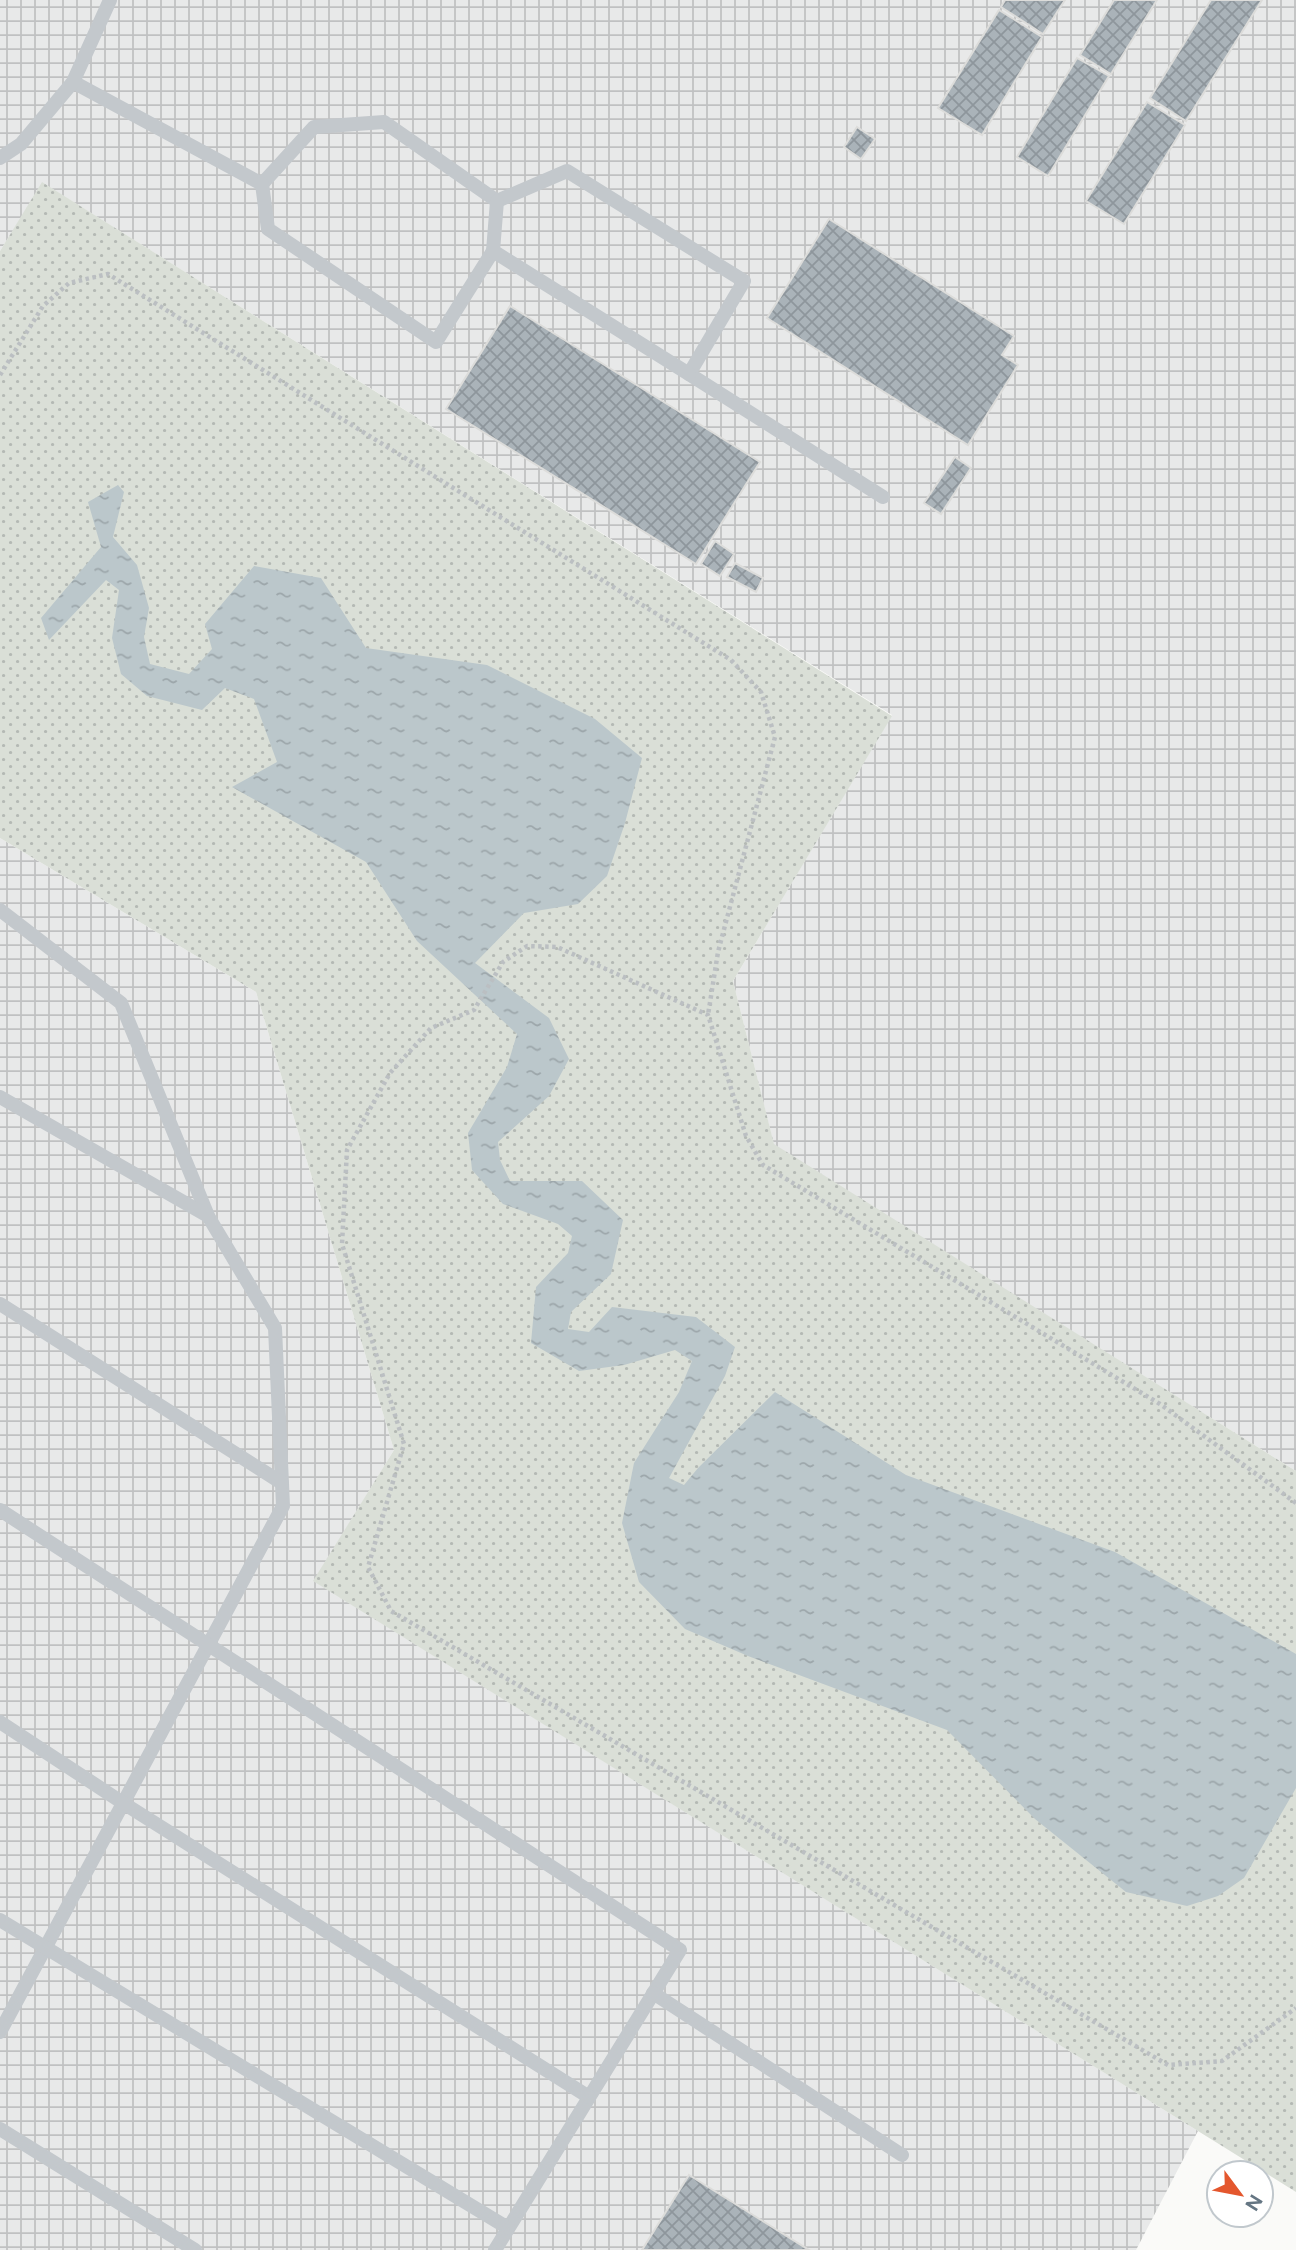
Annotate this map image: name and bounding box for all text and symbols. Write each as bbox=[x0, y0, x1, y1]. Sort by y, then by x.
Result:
north arrow bbox=[1205, 2159, 1275, 2229]
text: N bbox=[1240, 2190, 1268, 2215]

